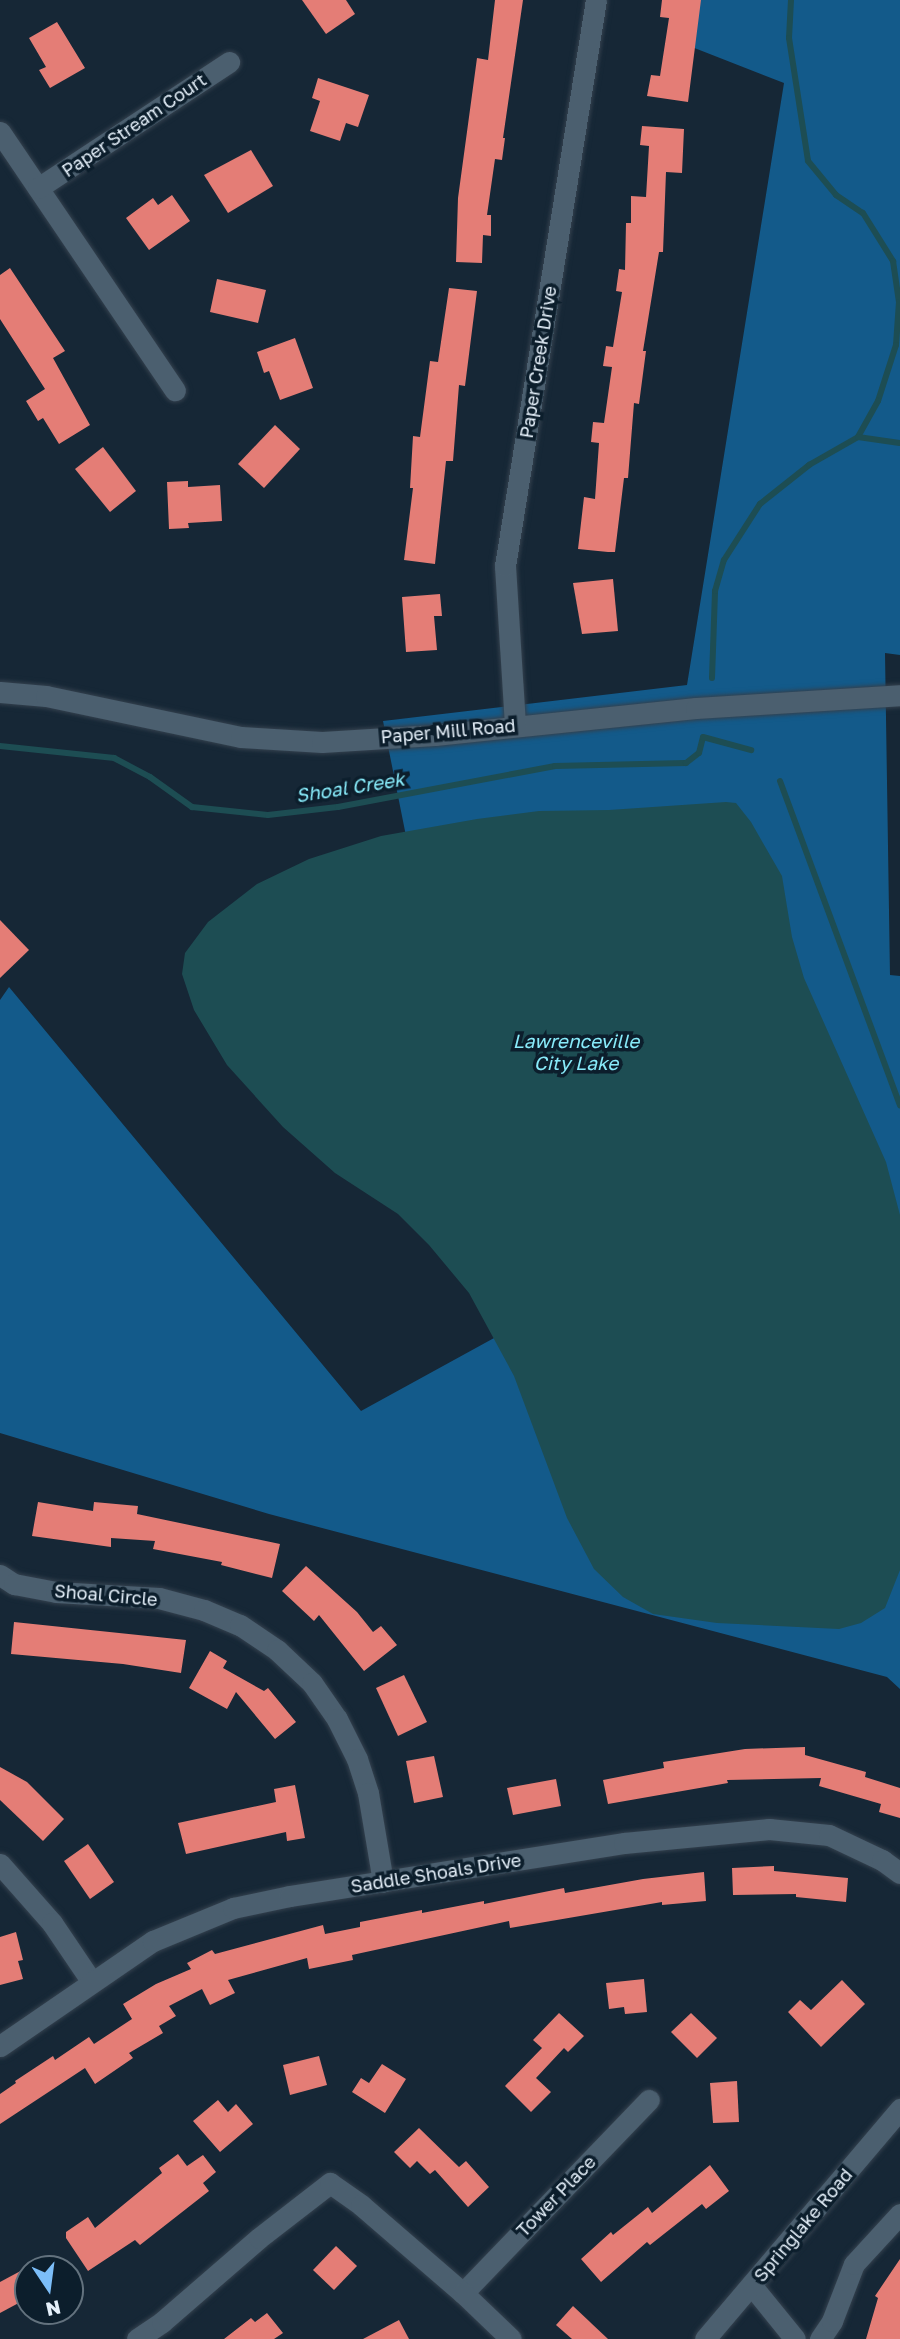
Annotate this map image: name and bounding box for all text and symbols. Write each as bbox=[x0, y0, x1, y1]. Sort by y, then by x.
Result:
street label: Paper Stream Court bbox=[58, 69, 210, 181]
street label: Paper Creek Drive bbox=[515, 284, 561, 440]
street label: Paper Mill Road bbox=[380, 714, 516, 748]
water label: Shoal Creek bbox=[294, 767, 406, 807]
water label: Lawrenceville City Lake bbox=[513, 1030, 639, 1074]
street label: Shoal Circle bbox=[53, 1580, 159, 1610]
street label: Saddle Shoals Drive bbox=[349, 1849, 523, 1897]
street label: Tower Place bbox=[512, 2151, 600, 2241]
street label: Springlake Road bbox=[749, 2164, 857, 2286]
north arrow bbox=[14, 2255, 84, 2325]
text: N bbox=[44, 2296, 63, 2322]

